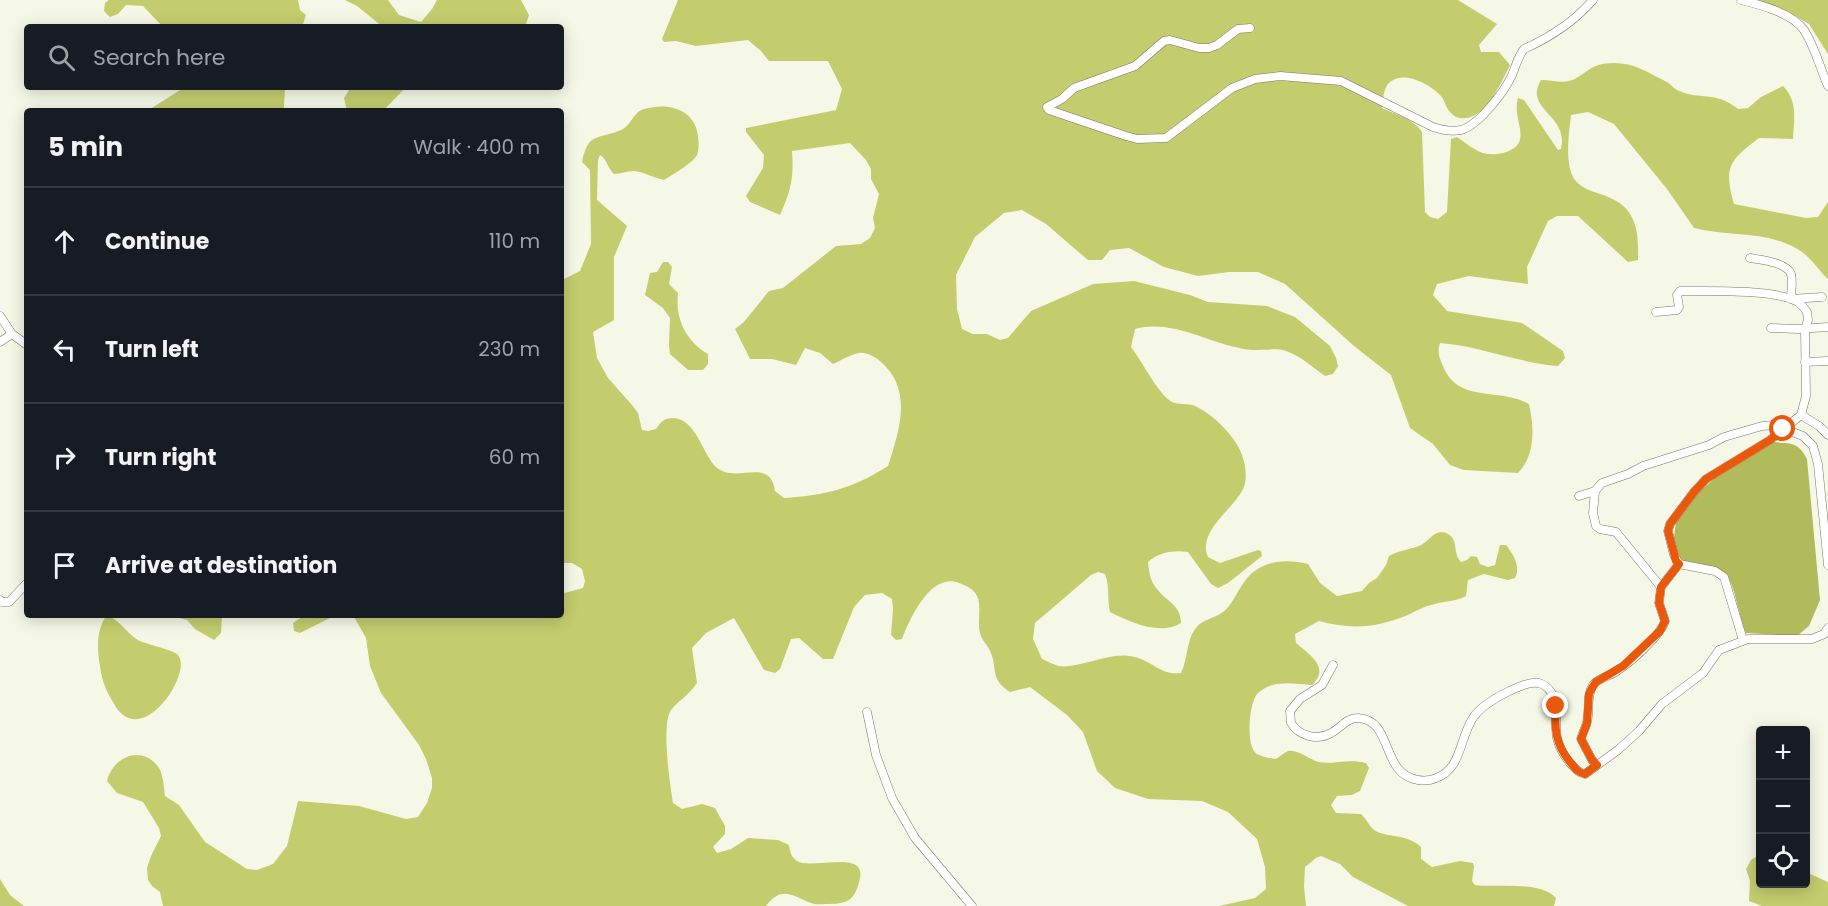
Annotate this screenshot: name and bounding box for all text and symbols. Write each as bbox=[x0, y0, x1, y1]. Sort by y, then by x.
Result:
search box bbox=[24, 24, 564, 90]
icon: search bbox=[45, 41, 78, 74]
text: Search here bbox=[93, 42, 226, 73]
text: 5 min bbox=[48, 129, 123, 165]
text: Walk · 400 m bbox=[413, 133, 540, 161]
icon: ahead bbox=[48, 225, 81, 258]
text: Continue bbox=[105, 226, 209, 257]
text: 110 m bbox=[489, 227, 540, 255]
icon: left bbox=[48, 333, 81, 366]
text: Turn left bbox=[105, 334, 199, 365]
text: 230 m bbox=[478, 335, 540, 363]
route start bbox=[1769, 415, 1795, 441]
icon: right bbox=[48, 441, 81, 474]
text: Turn right bbox=[105, 442, 216, 473]
text: 60 m bbox=[489, 443, 540, 471]
icon: arrive bbox=[48, 549, 81, 582]
text: Arrive at destination bbox=[105, 550, 337, 581]
route end bbox=[1542, 692, 1568, 718]
map controls bbox=[1756, 726, 1810, 888]
button: + bbox=[1756, 726, 1810, 780]
button: − bbox=[1756, 780, 1810, 834]
button: locate bbox=[1756, 834, 1810, 888]

